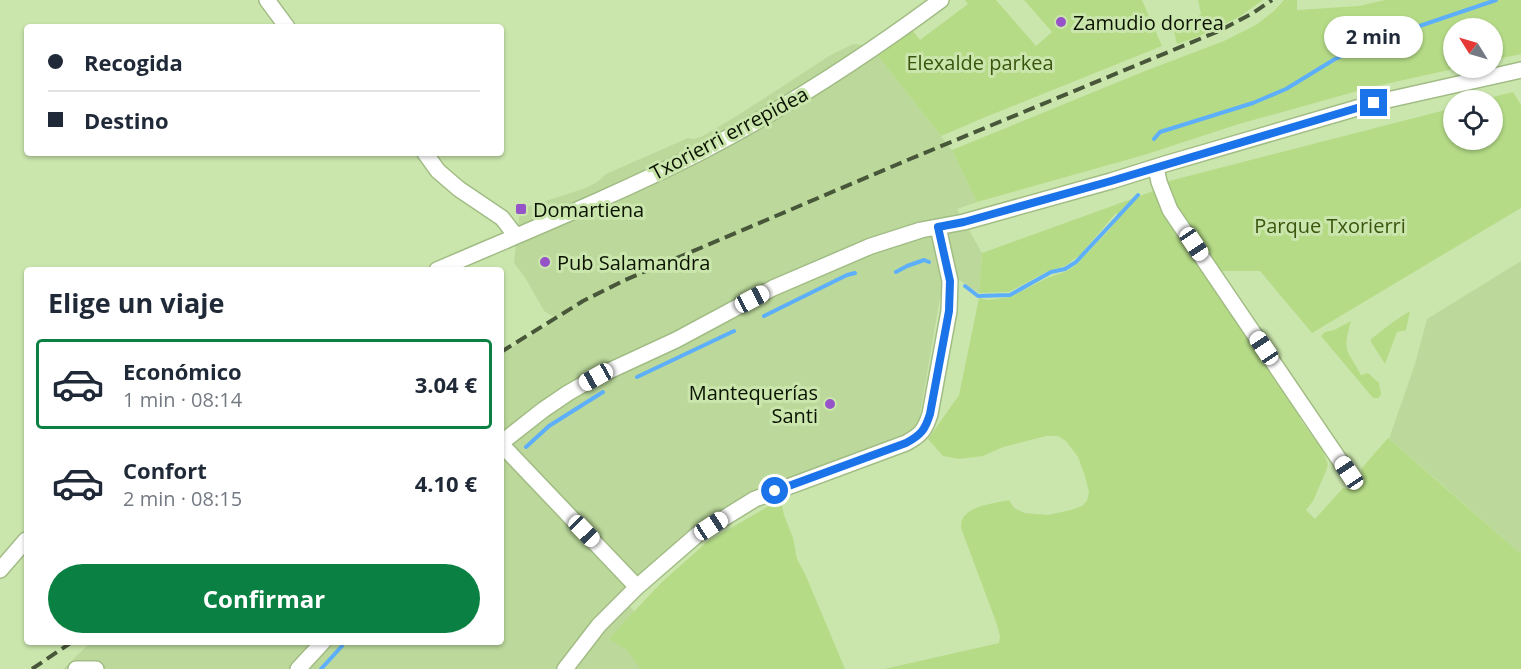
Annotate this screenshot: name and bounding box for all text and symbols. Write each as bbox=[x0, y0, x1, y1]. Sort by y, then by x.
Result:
place label: Zamudio dorrea bbox=[1073, 9, 1224, 36]
marker: Zamudio dorrea bbox=[1054, 15, 1068, 29]
callout: 2 min bbox=[1324, 16, 1424, 58]
north arrow bbox=[1443, 18, 1503, 78]
map controls bbox=[1443, 18, 1503, 150]
text: 2 min bbox=[1346, 23, 1401, 50]
text: Recogida bbox=[84, 47, 183, 77]
park label: Elexalde parkea bbox=[906, 49, 1054, 76]
street label: Txorierri errepidea bbox=[645, 80, 813, 186]
route end bbox=[1360, 89, 1387, 116]
button: locate bbox=[1443, 90, 1503, 150]
text: Destino bbox=[84, 105, 169, 135]
place label: Domartiena bbox=[533, 196, 644, 223]
marker: Domartiena bbox=[514, 202, 528, 216]
park label: Parque Txorierri bbox=[1254, 212, 1406, 239]
car bbox=[1176, 224, 1212, 264]
place label: Pub Salamandra bbox=[557, 249, 710, 276]
marker: Pub Salamandra bbox=[538, 255, 552, 269]
car bbox=[732, 283, 772, 315]
text: Elige un viaje bbox=[48, 284, 224, 321]
car bbox=[1246, 328, 1282, 368]
text: Económico bbox=[123, 356, 242, 386]
icon: car bbox=[51, 357, 105, 411]
car bbox=[576, 360, 616, 394]
text: 3.04 € bbox=[415, 369, 477, 399]
place label: Mantequerías Santi bbox=[689, 379, 818, 429]
text: 1 min · 08:14 bbox=[123, 386, 242, 413]
marker: Mantequerías Santi bbox=[823, 397, 837, 411]
car bbox=[1331, 453, 1367, 493]
text: Confort bbox=[123, 455, 207, 485]
icon: car bbox=[51, 456, 105, 510]
text: 4.10 € bbox=[415, 468, 477, 498]
route start bbox=[761, 477, 788, 504]
text: 2 min · 08:15 bbox=[123, 485, 242, 512]
car bbox=[691, 509, 731, 543]
car bbox=[565, 512, 603, 550]
button: Confirmar bbox=[48, 564, 480, 633]

